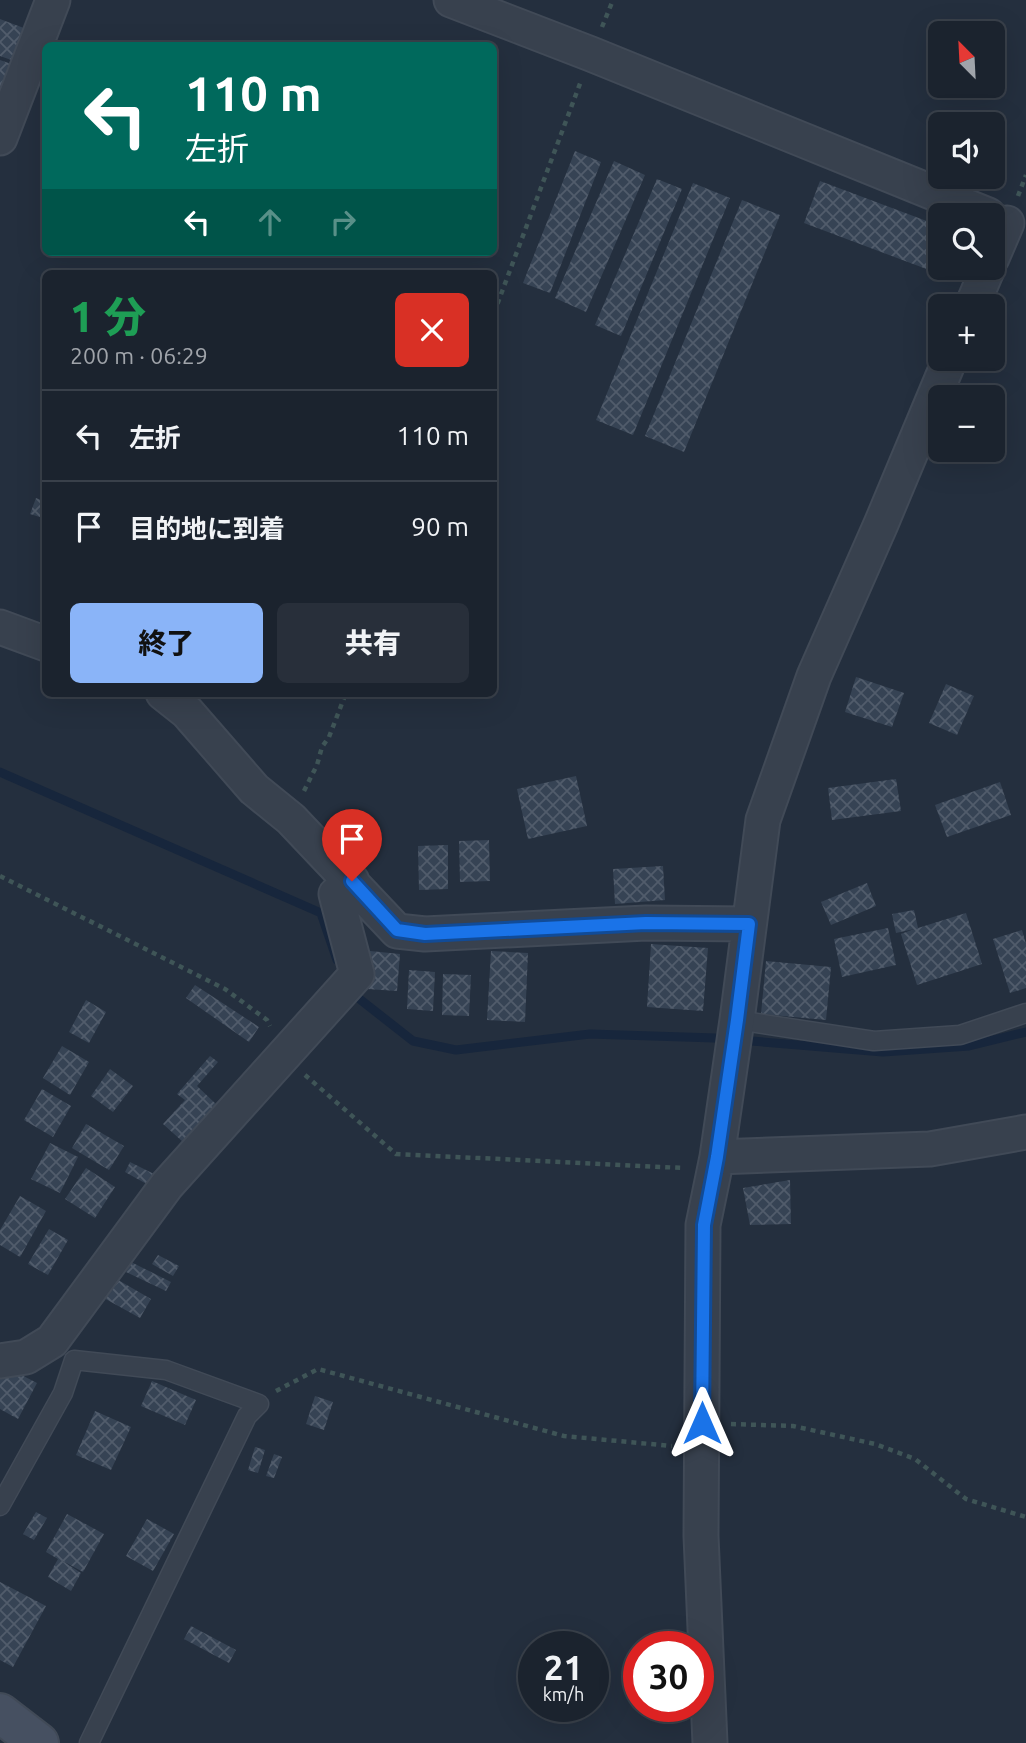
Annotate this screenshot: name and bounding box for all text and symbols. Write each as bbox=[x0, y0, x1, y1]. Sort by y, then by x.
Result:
north arrow bbox=[928, 21, 1004, 98]
map controls bbox=[928, 21, 1005, 462]
text: 110 m bbox=[185, 65, 322, 120]
icon: left bbox=[70, 70, 161, 161]
button: sound bbox=[928, 112, 1005, 189]
text: 左折 bbox=[185, 130, 249, 166]
icon: left bbox=[178, 203, 216, 241]
icon: ahead bbox=[251, 203, 289, 241]
icon: right bbox=[324, 203, 362, 241]
button: search bbox=[928, 203, 1005, 280]
text: 1 分 bbox=[70, 293, 146, 340]
button: close bbox=[395, 293, 469, 367]
button: + bbox=[928, 294, 1005, 371]
text: 200 m · 06:29 bbox=[70, 343, 208, 368]
button: − bbox=[928, 385, 1005, 462]
icon: left bbox=[70, 417, 108, 455]
text: 110 m bbox=[397, 421, 469, 450]
text: 左折 bbox=[129, 423, 181, 452]
icon: arrive bbox=[70, 508, 108, 546]
text: 90 m bbox=[411, 512, 469, 541]
text: 目的地に到着 bbox=[129, 514, 285, 543]
button: 終了 bbox=[70, 603, 263, 683]
button: 共有 bbox=[277, 603, 469, 683]
pin bbox=[322, 809, 382, 881]
icon: arrive bbox=[333, 820, 371, 858]
position arrow bbox=[665, 1386, 739, 1460]
speed limit sign: 30 bbox=[623, 1631, 714, 1722]
text: 21 bbox=[544, 1647, 583, 1687]
text: km/h bbox=[543, 1684, 584, 1704]

